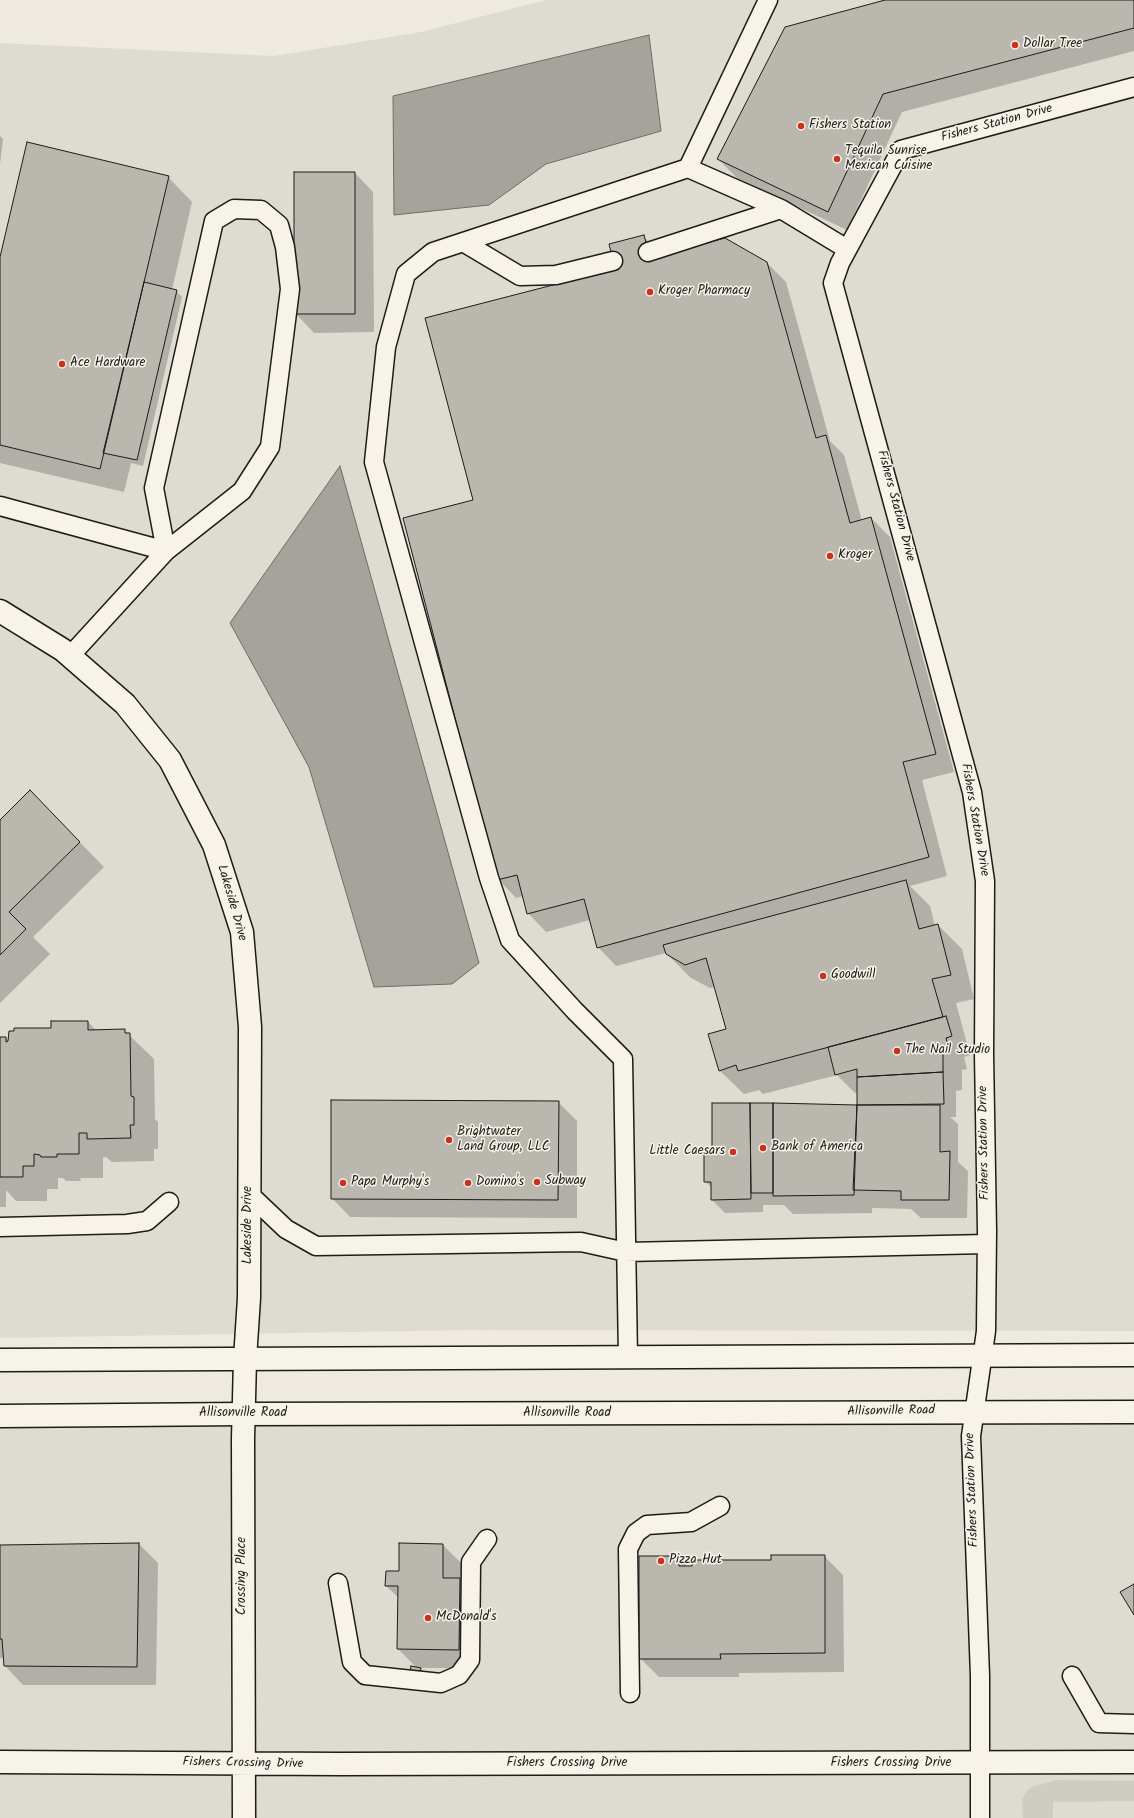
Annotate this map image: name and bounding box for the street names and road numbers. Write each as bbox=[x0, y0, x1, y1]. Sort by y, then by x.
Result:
street label: Fishers Station Drive bbox=[940, 102, 1054, 146]
street label: Fishers Station Drive bbox=[873, 449, 917, 563]
street label: Fishers Station Drive bbox=[956, 762, 992, 878]
street label: Lakeside Drive bbox=[213, 863, 249, 943]
street label: Fishers Station Drive bbox=[976, 1086, 994, 1200]
street label: Lakeside Drive bbox=[241, 1186, 257, 1264]
street label: Allisonville Road bbox=[847, 1403, 935, 1421]
street label: Allisonville Road bbox=[199, 1406, 287, 1422]
street label: Allisonville Road bbox=[523, 1406, 611, 1422]
street label: Fishers Station Drive bbox=[963, 1432, 983, 1548]
street label: Crossing Place bbox=[235, 1537, 251, 1615]
street label: Fishers Crossing Drive bbox=[182, 1755, 304, 1773]
street label: Fishers Crossing Drive bbox=[507, 1756, 627, 1772]
street label: Fishers Crossing Drive bbox=[831, 1756, 951, 1772]

